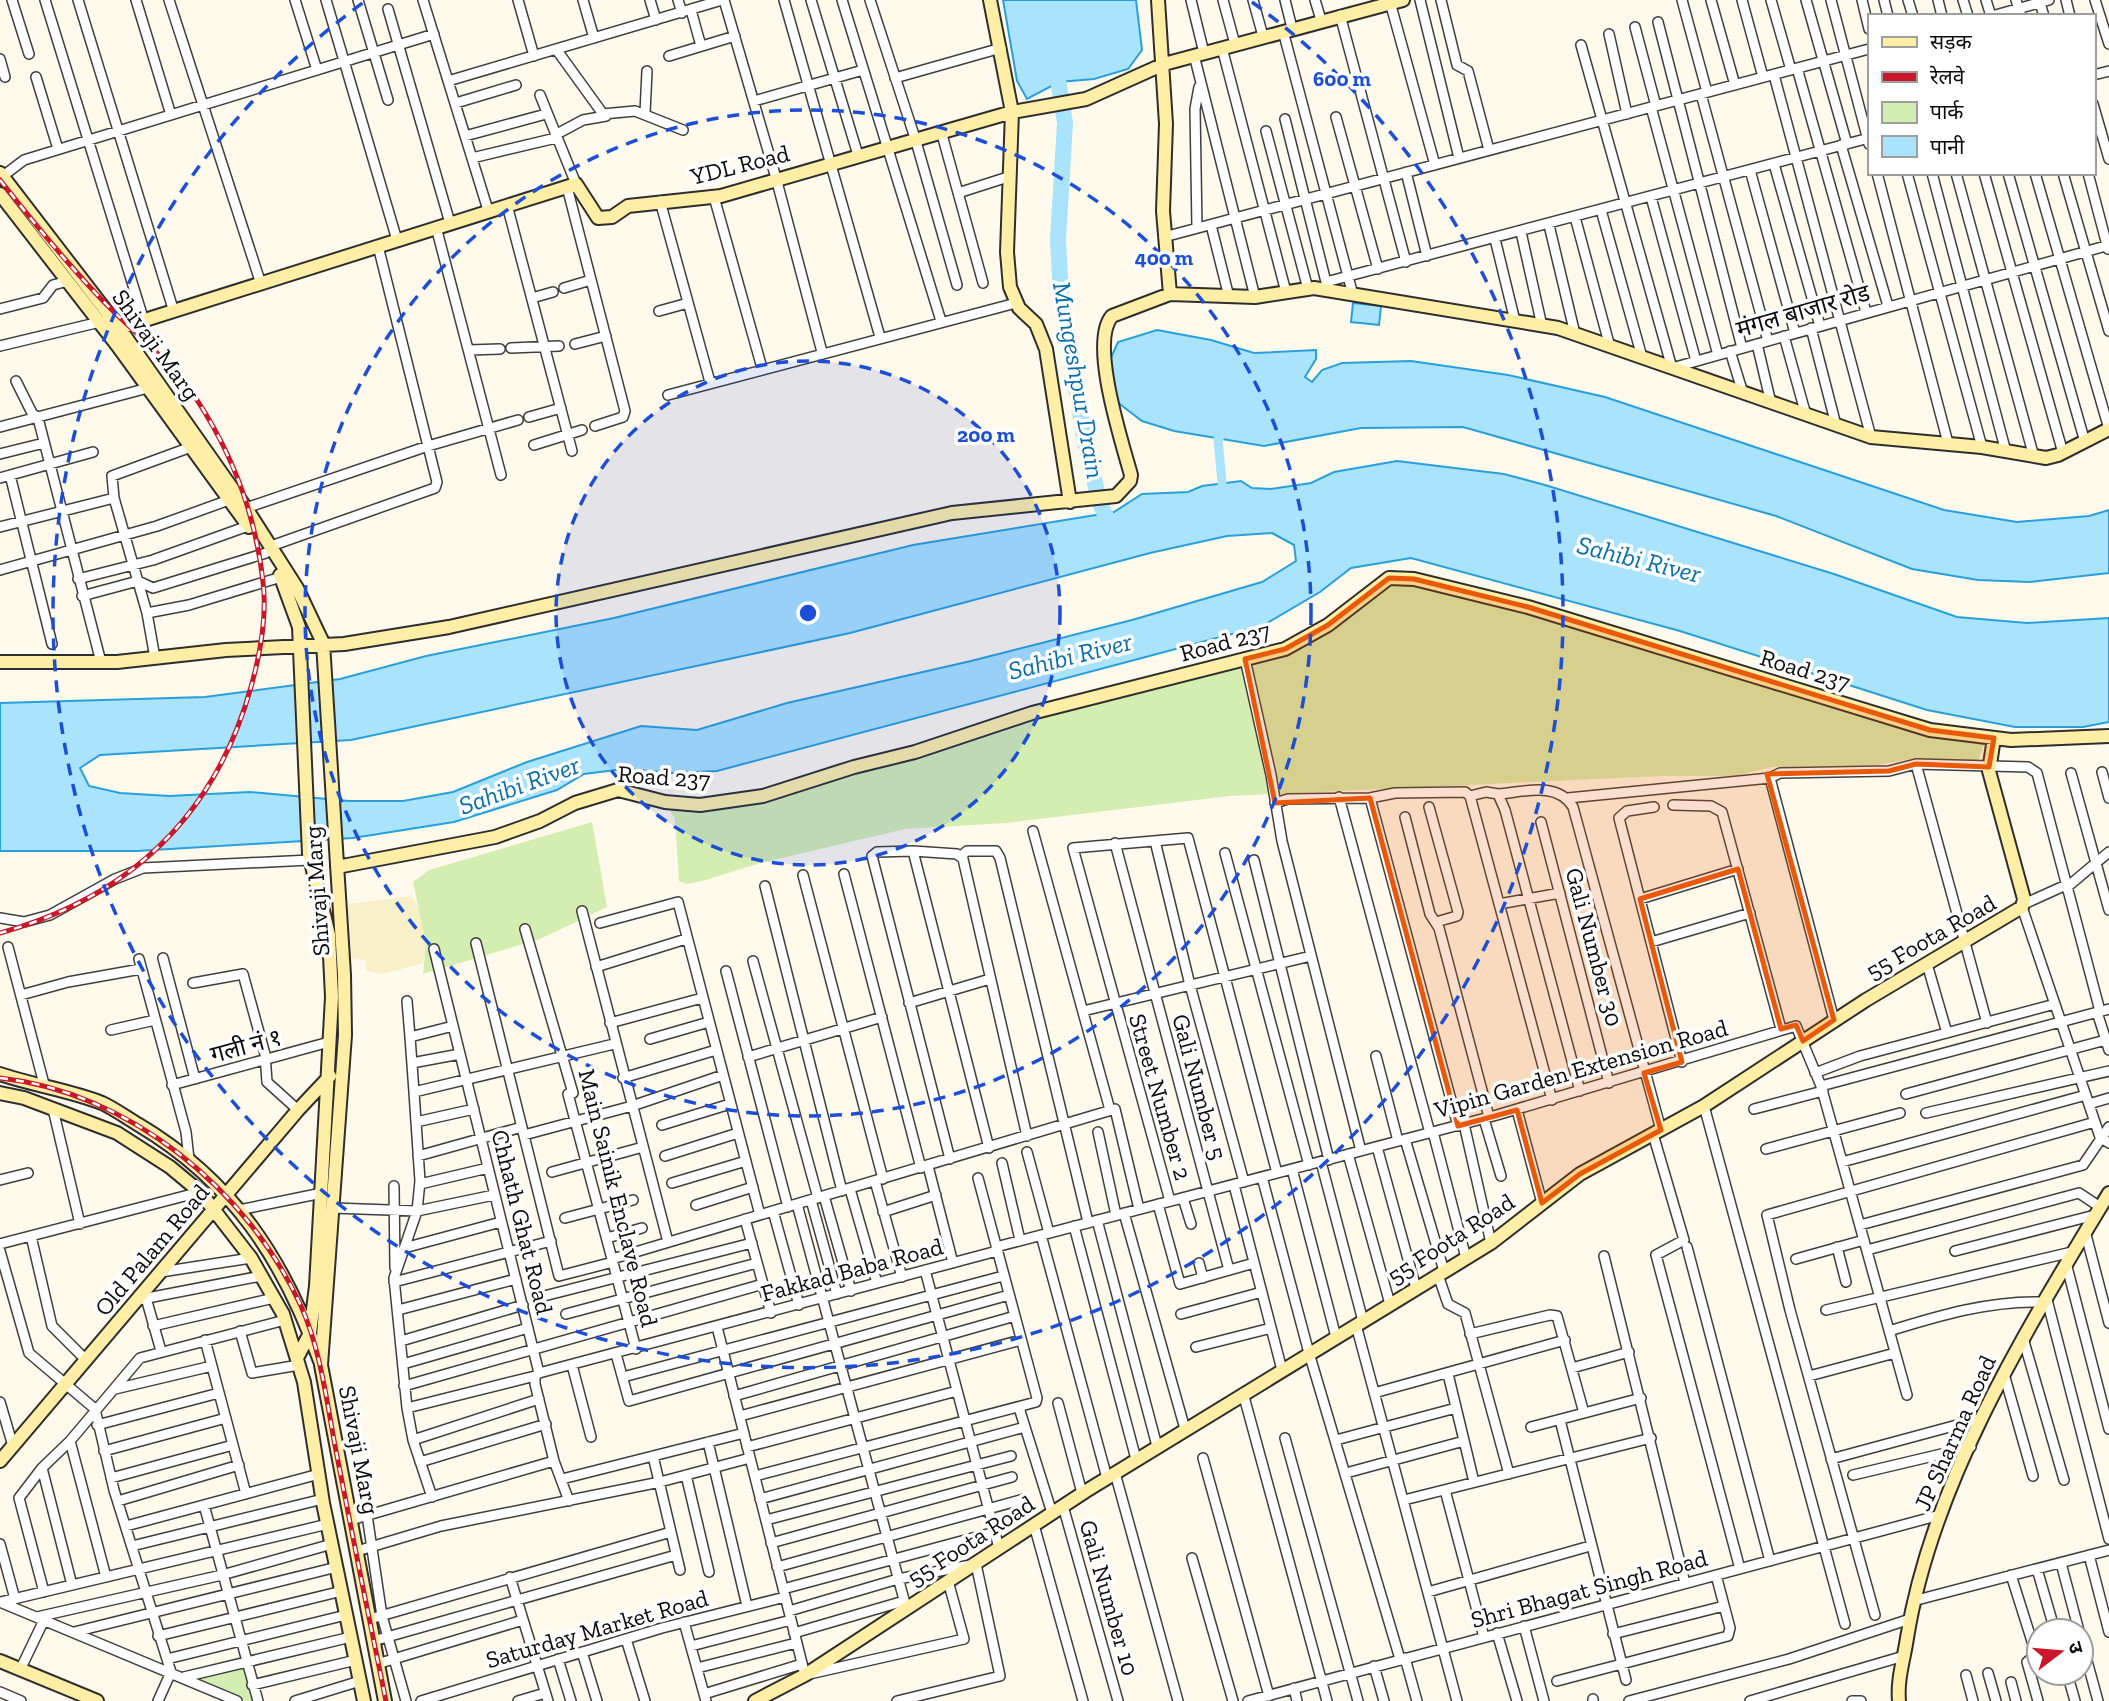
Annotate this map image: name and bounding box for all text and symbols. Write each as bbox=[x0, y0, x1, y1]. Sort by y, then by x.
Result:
legend bbox=[1868, 14, 2095, 175]
text: सड़क bbox=[1930, 29, 1972, 54]
text: रेलवे bbox=[1929, 64, 1965, 89]
text: 600 m bbox=[1313, 66, 1371, 91]
text: पार्क bbox=[1930, 99, 1964, 124]
text: पानी bbox=[1930, 134, 1965, 159]
street label: YDL Road bbox=[686, 138, 792, 191]
text: 400 m bbox=[1135, 245, 1194, 270]
street label: मंगल बाजार रोड bbox=[1733, 277, 1874, 343]
water label: Mungeshpur Drain bbox=[1046, 279, 1112, 481]
street label: Shivaji Marg bbox=[106, 283, 206, 406]
text: 200 m bbox=[957, 422, 1015, 447]
water label: Sahibi River bbox=[1574, 528, 1704, 590]
centre of rings bbox=[796, 601, 820, 625]
street label: Road 237 bbox=[1176, 616, 1273, 667]
water label: Sahibi River bbox=[1005, 625, 1135, 687]
street label: Road 237 bbox=[1757, 642, 1854, 697]
water label: Sahibi River bbox=[454, 748, 584, 822]
street label: Road 237 bbox=[617, 759, 711, 794]
street label: Shivaji Marg bbox=[297, 825, 336, 957]
street label: Gali Number 30 bbox=[1559, 864, 1630, 1029]
street label: 55 Foota Road bbox=[1861, 888, 2001, 985]
street label: Street Number 2 bbox=[1123, 1010, 1198, 1183]
street label: Gali Number 5 bbox=[1166, 1011, 1233, 1163]
street label: Vipin Garden Extension Road bbox=[1430, 1013, 1731, 1125]
street label: गली नं १ bbox=[207, 1022, 285, 1069]
street label: Main Sainik Enclave Road bbox=[572, 1066, 665, 1330]
street label: Chhath Ghat Road bbox=[486, 1127, 559, 1317]
street label: Old Palam Road bbox=[88, 1178, 215, 1322]
street label: 55 Foota Road bbox=[1382, 1187, 1519, 1290]
street label: Fakkad Baba Road bbox=[758, 1231, 946, 1308]
street label: JP Sharma Road bbox=[1907, 1351, 2002, 1515]
street label: Shivaji Marg bbox=[333, 1383, 386, 1517]
street label: 55 Foota Road bbox=[902, 1489, 1039, 1592]
street label: Gali Number 10 bbox=[1073, 1517, 1146, 1679]
street label: Shri Bhagat Singh Road bbox=[1467, 1543, 1710, 1634]
street label: Saturday Market Road bbox=[482, 1583, 711, 1674]
north arrow bbox=[2025, 1617, 2095, 1687]
text: उ bbox=[2063, 1639, 2089, 1657]

